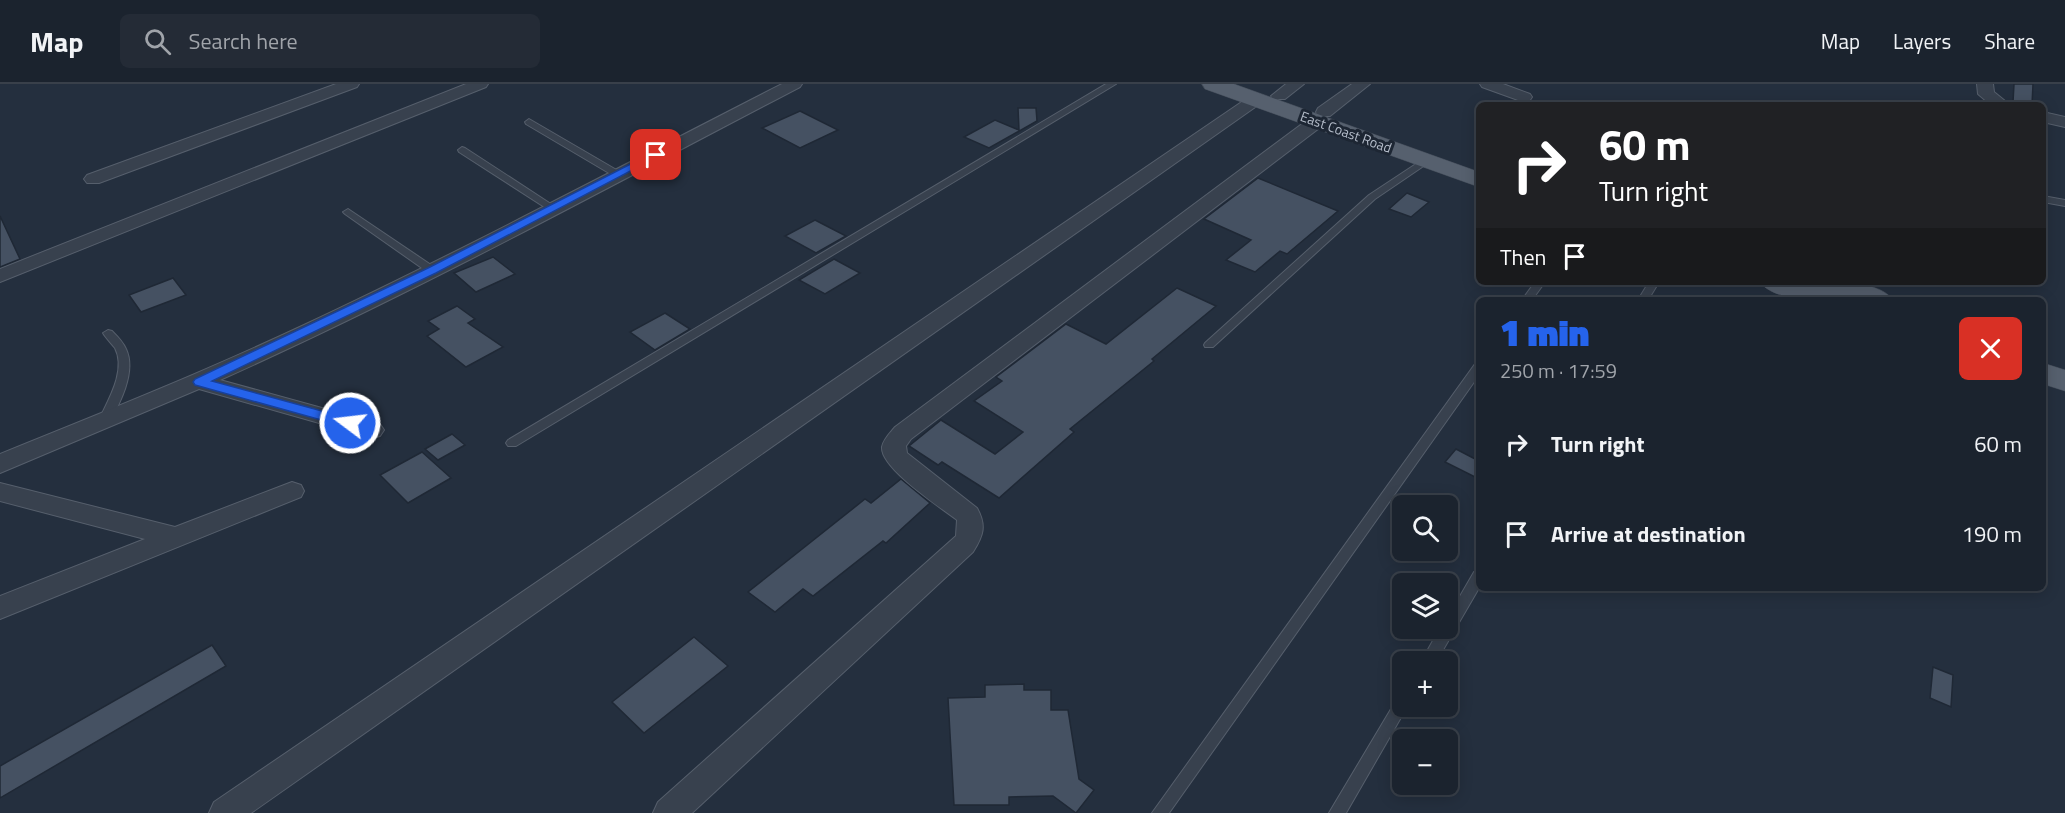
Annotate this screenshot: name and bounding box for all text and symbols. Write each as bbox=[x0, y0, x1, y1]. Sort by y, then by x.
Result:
search box bbox=[120, 14, 540, 68]
text: Map bbox=[30, 20, 84, 63]
text: Search here bbox=[189, 24, 298, 58]
icon: search bbox=[141, 25, 174, 58]
text: Map bbox=[1821, 25, 1860, 57]
text: Layers bbox=[1893, 25, 1951, 57]
text: Share bbox=[1984, 25, 2035, 57]
street label: East Coast Road bbox=[1297, 105, 1395, 158]
text: 60 m bbox=[1599, 112, 1691, 176]
icon: right bbox=[1500, 126, 1578, 204]
pin bbox=[630, 129, 681, 180]
icon: arrive bbox=[639, 138, 672, 171]
text: Turn right bbox=[1599, 170, 1708, 211]
text: Then bbox=[1500, 240, 1546, 274]
icon: arrive bbox=[1558, 240, 1591, 273]
text: 1 min bbox=[1500, 305, 1589, 360]
button: close bbox=[1959, 317, 2022, 380]
text: 250 m · 17:59 bbox=[1500, 355, 1617, 386]
position arrow bbox=[318, 391, 382, 455]
text: Turn right bbox=[1551, 427, 1645, 461]
text: 60 m bbox=[1974, 427, 2022, 461]
icon: right bbox=[1500, 428, 1533, 461]
map controls bbox=[1392, 495, 1458, 795]
button: search bbox=[1392, 495, 1458, 561]
text: Arrive at destination bbox=[1551, 517, 1746, 551]
text: 190 m bbox=[1962, 517, 2022, 551]
icon: arrive bbox=[1500, 518, 1533, 551]
button: layers bbox=[1392, 573, 1458, 639]
button: + bbox=[1392, 651, 1458, 717]
button: − bbox=[1392, 729, 1458, 795]

